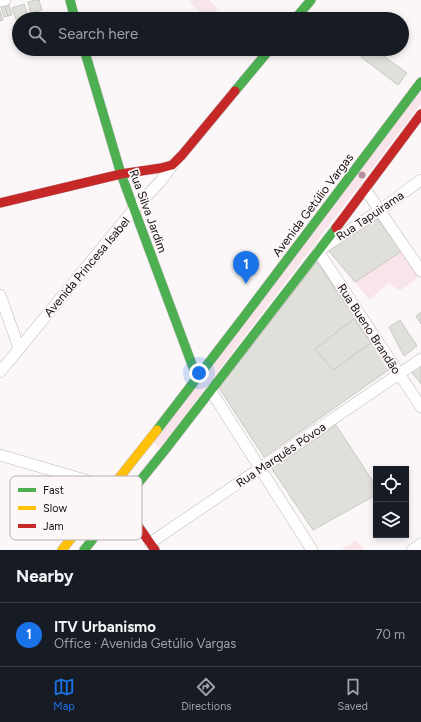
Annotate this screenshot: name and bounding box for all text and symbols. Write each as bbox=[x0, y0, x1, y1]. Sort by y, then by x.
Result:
search box bbox=[12, 12, 409, 56]
icon: search bbox=[26, 23, 48, 45]
text: Search here bbox=[58, 25, 138, 43]
street label: Avenida Getúlio Vargas bbox=[270, 150, 357, 259]
street label: Rua Silva Jardim bbox=[126, 167, 170, 255]
street label: Rua Tapuirama bbox=[334, 188, 406, 244]
street label: Avenida Princesa Isabel bbox=[41, 214, 133, 320]
pin: 1 bbox=[233, 251, 259, 284]
street label: Rua Bueno Brandão bbox=[335, 281, 403, 377]
your location bbox=[189, 363, 209, 383]
street label: Rua Marquês Póvoa bbox=[233, 420, 329, 490]
map controls bbox=[373, 466, 409, 538]
button: locate bbox=[373, 466, 409, 502]
legend bbox=[10, 476, 142, 540]
text: Fast bbox=[43, 484, 64, 497]
text: Slow bbox=[43, 502, 67, 515]
button: layers bbox=[373, 502, 409, 538]
text: Jam bbox=[43, 520, 64, 533]
text: Nearby bbox=[16, 566, 74, 586]
text: ITV Urbanismo bbox=[54, 618, 156, 636]
text: 1 bbox=[26, 627, 32, 642]
text: 70 m bbox=[375, 627, 405, 642]
text: Office · Avenida Getúlio Vargas bbox=[54, 636, 236, 651]
tab: Map bbox=[53, 676, 75, 713]
tab: Directions bbox=[181, 676, 231, 713]
tab: Saved bbox=[338, 676, 368, 713]

